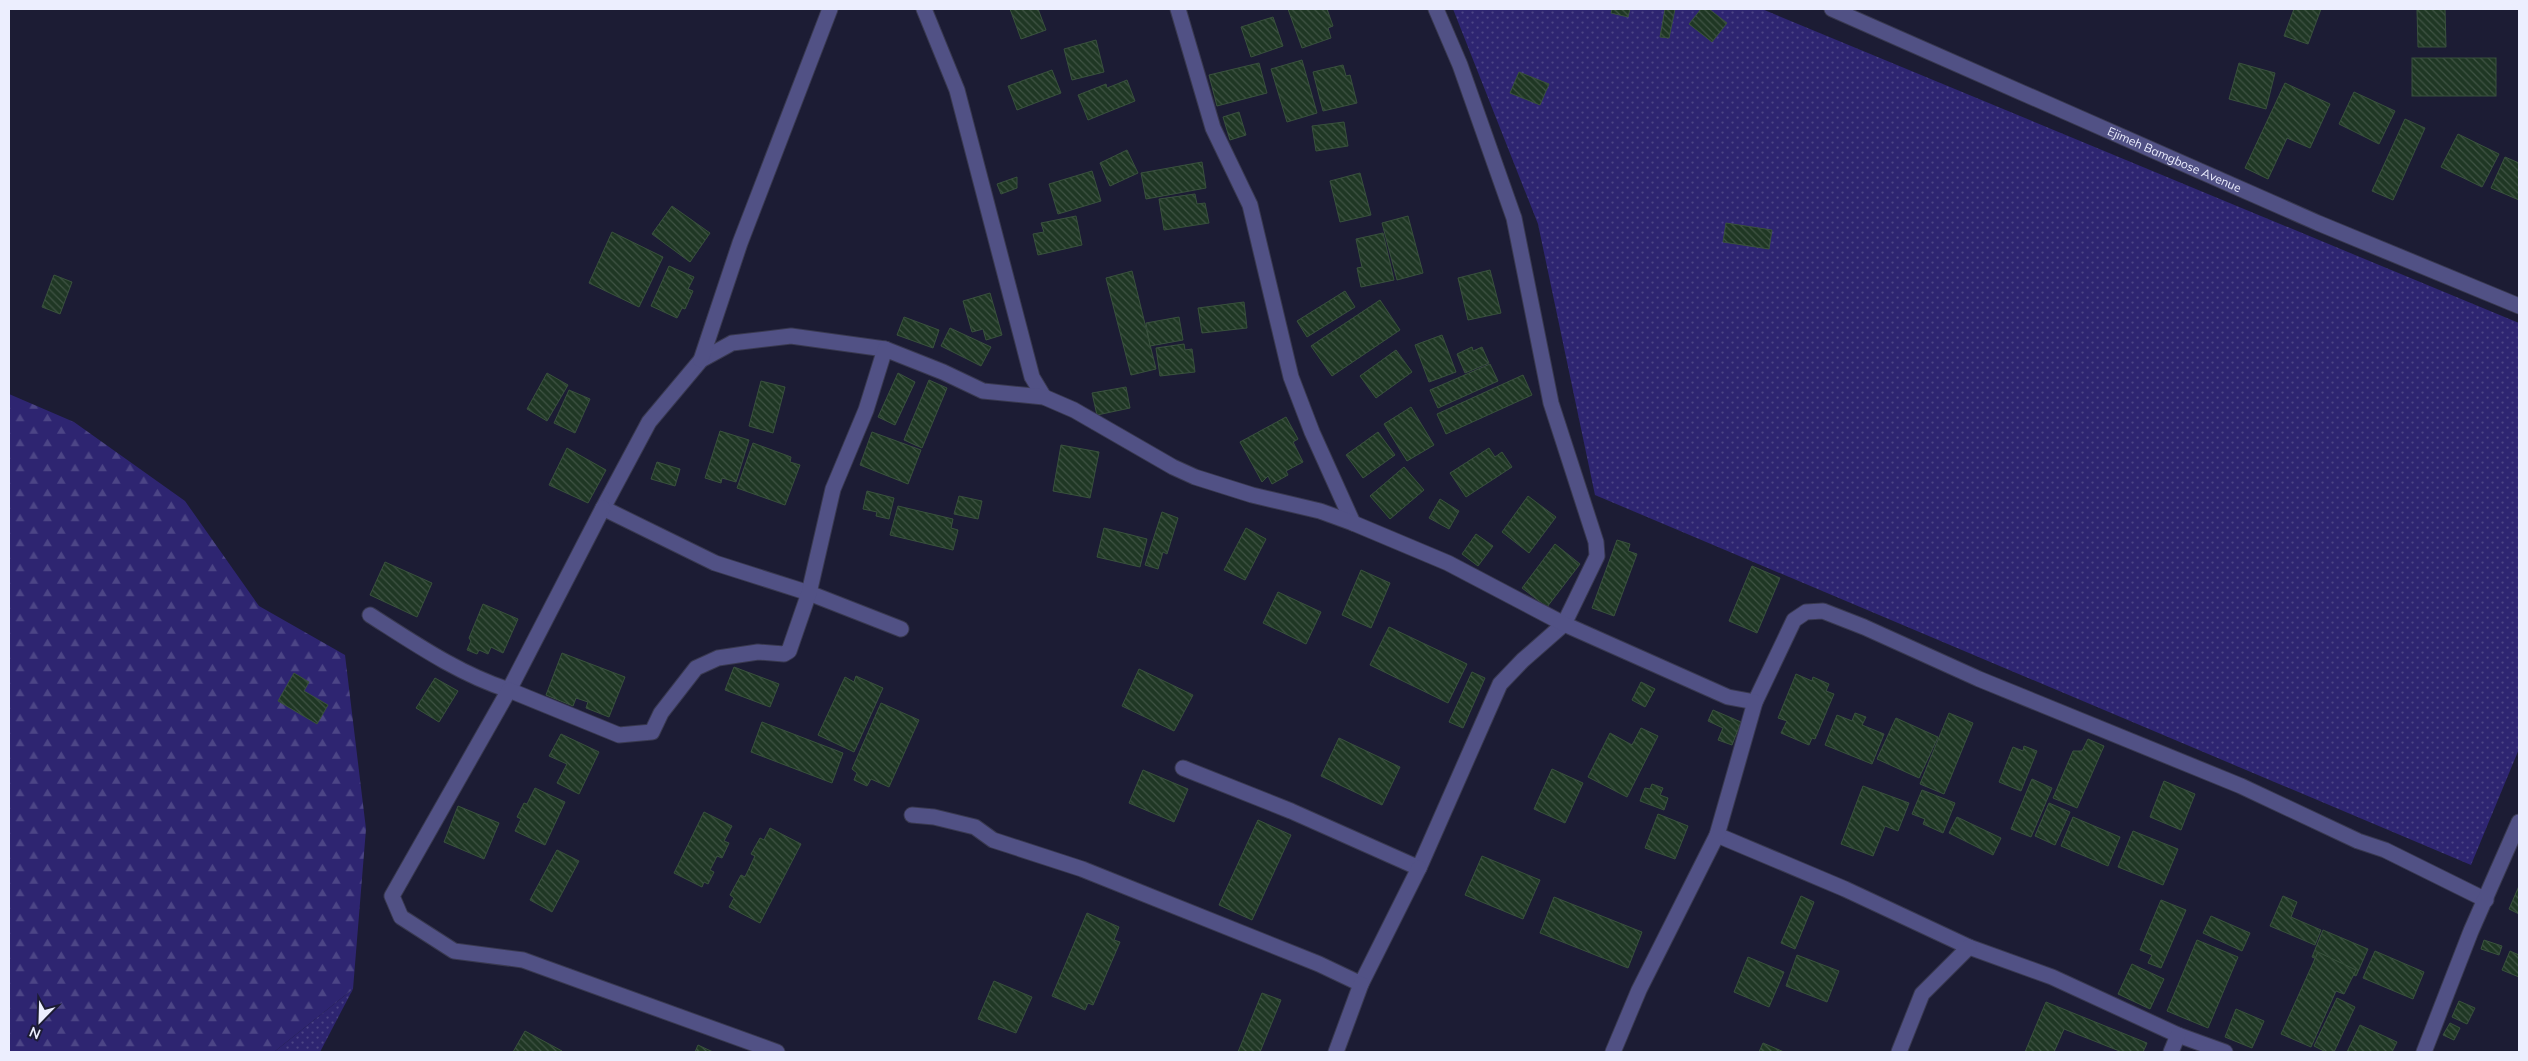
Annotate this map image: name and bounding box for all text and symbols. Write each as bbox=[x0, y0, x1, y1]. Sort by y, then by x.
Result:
street label: Ejimeh Bamgbose Avenue bbox=[2105, 123, 2244, 195]
north arrow bbox=[15, 996, 65, 1046]
text: N bbox=[27, 1023, 43, 1043]

